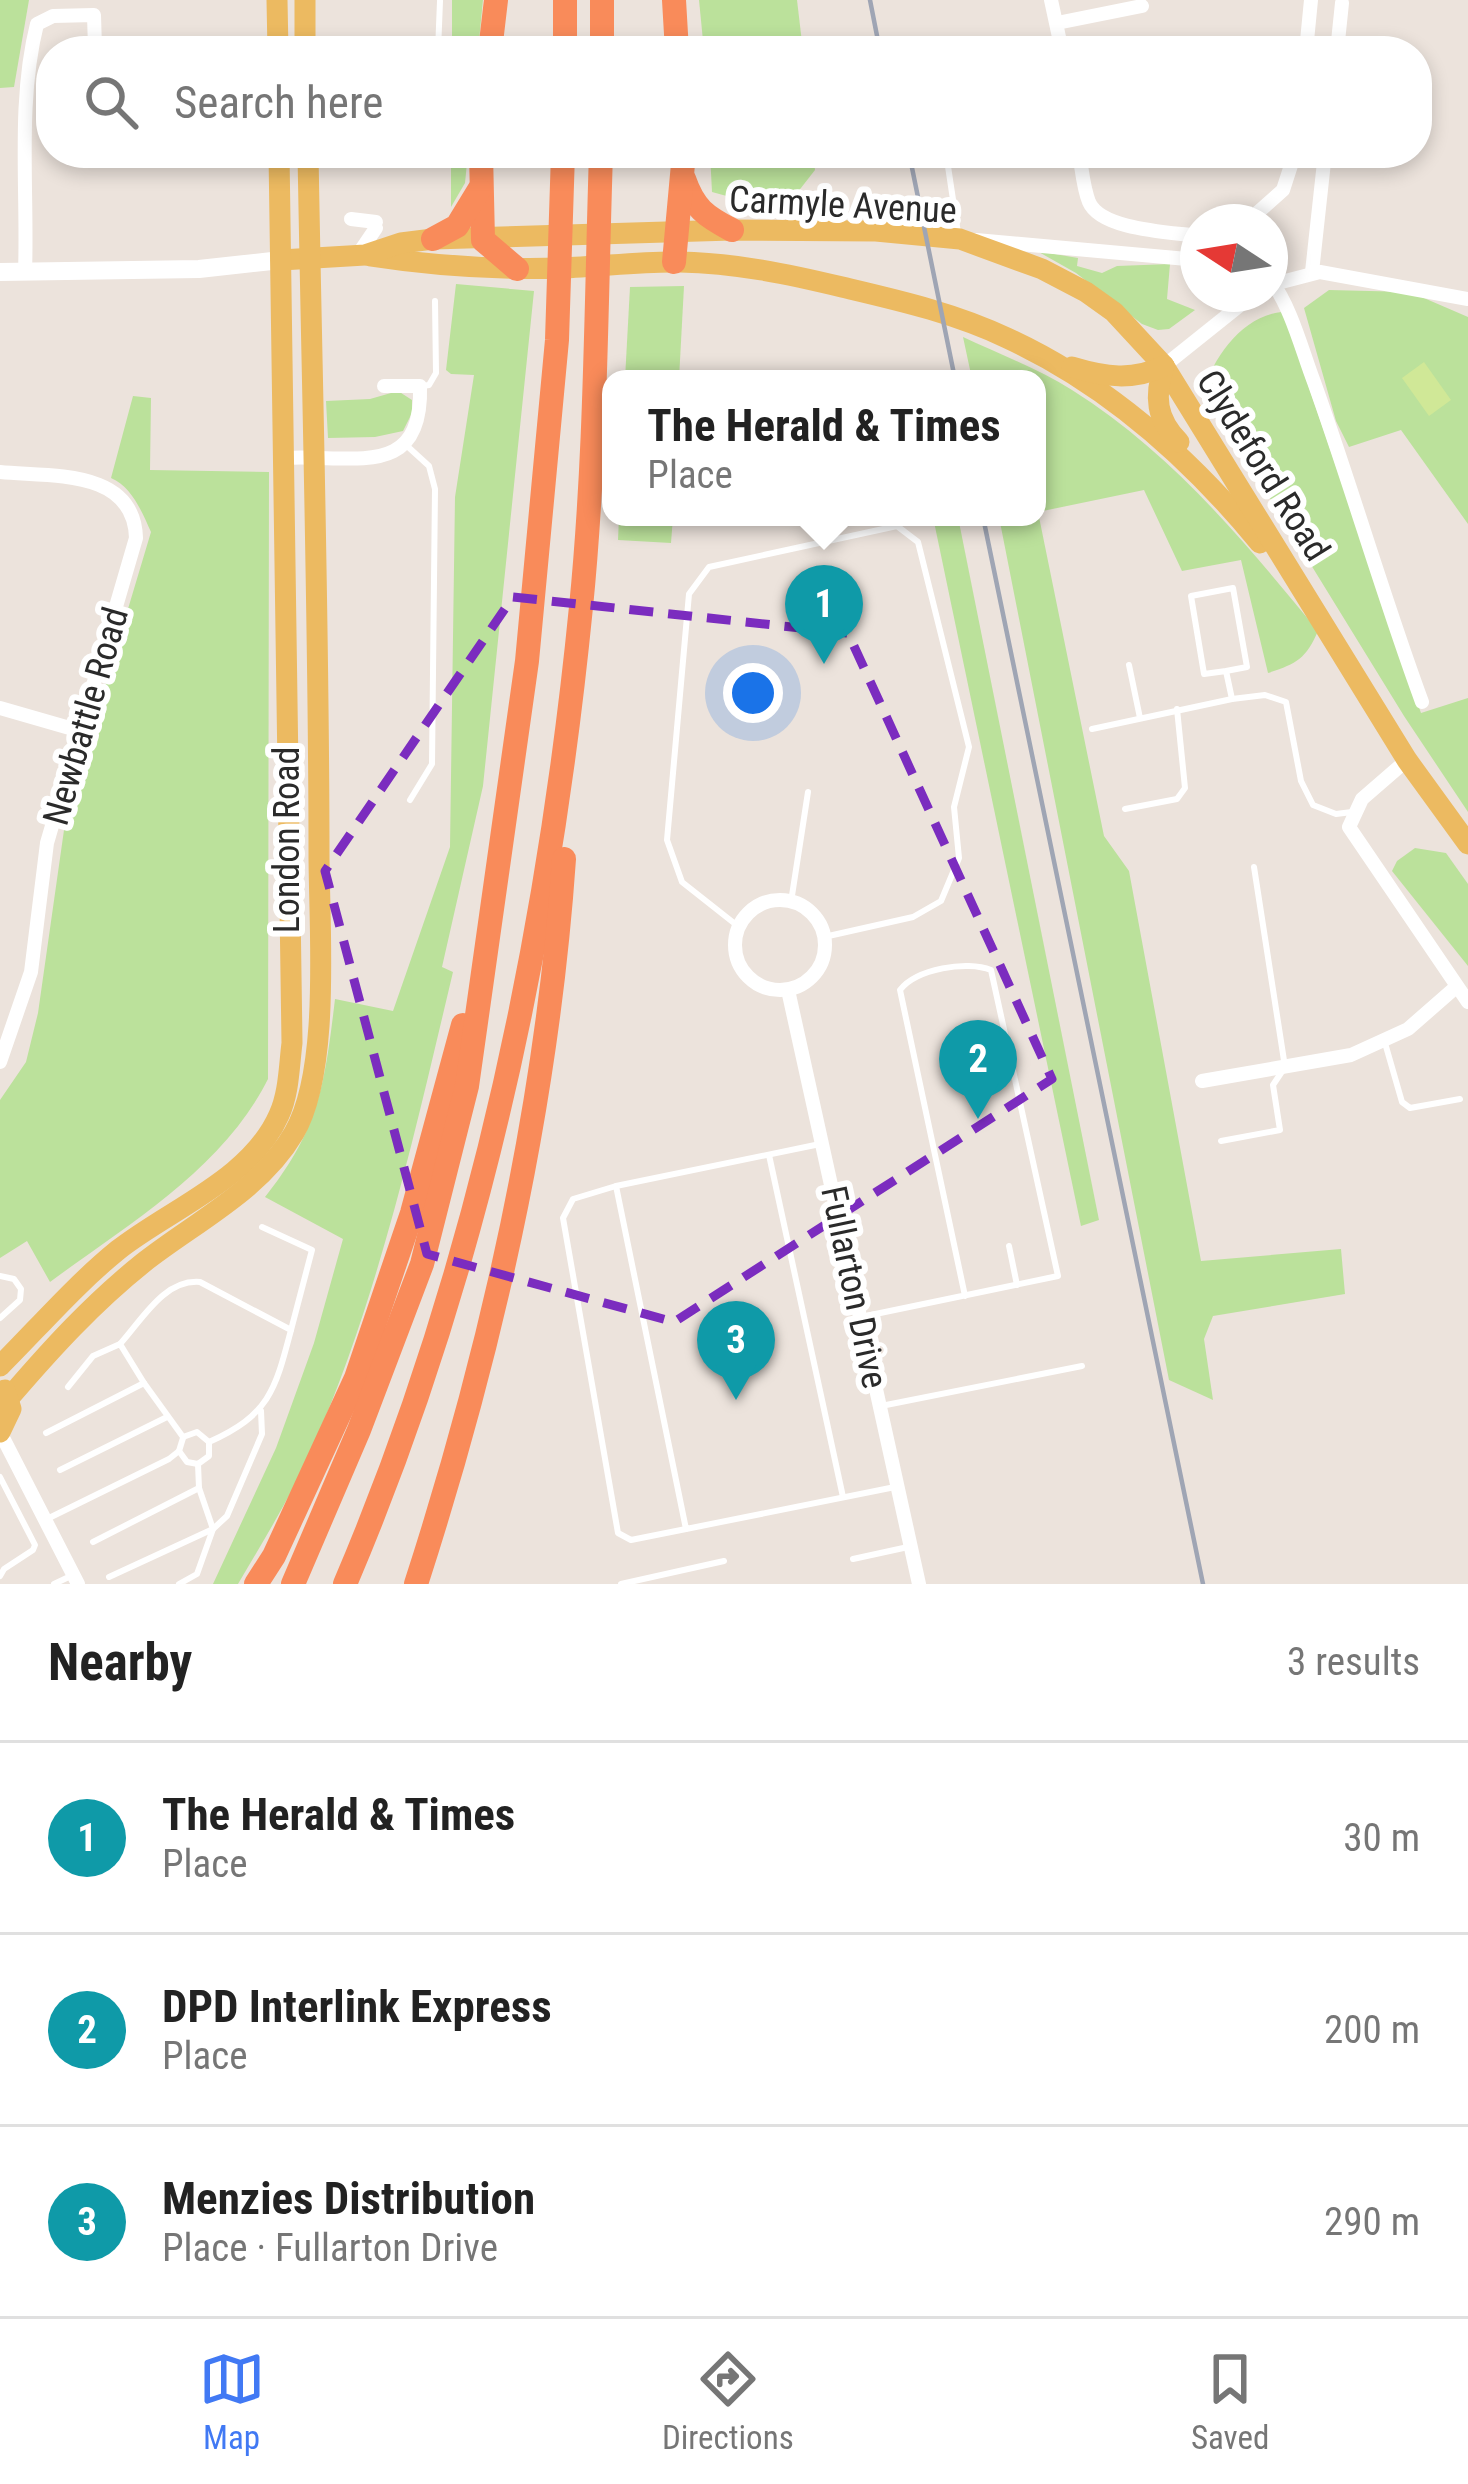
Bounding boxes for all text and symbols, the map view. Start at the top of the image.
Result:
search box [36,36,1432,168]
icon: search [78,69,144,135]
text: Search here [174,76,383,129]
street label: Carmyle Avenue [728,178,958,232]
north arrow [1180,204,1288,312]
street label: Clydeford Road [1188,363,1338,569]
popup [602,370,1046,526]
text: The Herald & Times [647,399,1001,452]
text: Place [647,452,733,498]
pin: 1 [785,565,863,664]
street label: Newbattle Road [35,603,137,830]
your location [723,663,783,723]
street label: London Road [266,747,308,933]
pin: 2 [939,1020,1017,1119]
street label: Fullarton Drive [812,1182,896,1392]
pin: 3 [697,1301,775,1400]
text: Nearby [48,1633,192,1692]
text: 3 results [1287,1639,1420,1685]
text: The Herald & Times [162,1788,515,1841]
text: 1 [77,1815,97,1861]
text: 30 m [1343,1815,1420,1861]
text: Place [162,1841,248,1887]
text: DPD Interlink Express [162,1980,552,2033]
text: 2 [77,2007,97,2053]
text: 200 m [1324,2007,1420,2053]
text: Place [162,2033,248,2079]
text: Menzies Distribution [162,2172,535,2225]
text: 3 [77,2199,97,2245]
text: 290 m [1324,2199,1420,2245]
text: Place · Fullarton Drive [162,2225,498,2271]
tab: Map [199,2346,265,2457]
tab: Directions [662,2346,794,2457]
tab: Saved [1191,2346,1269,2457]

